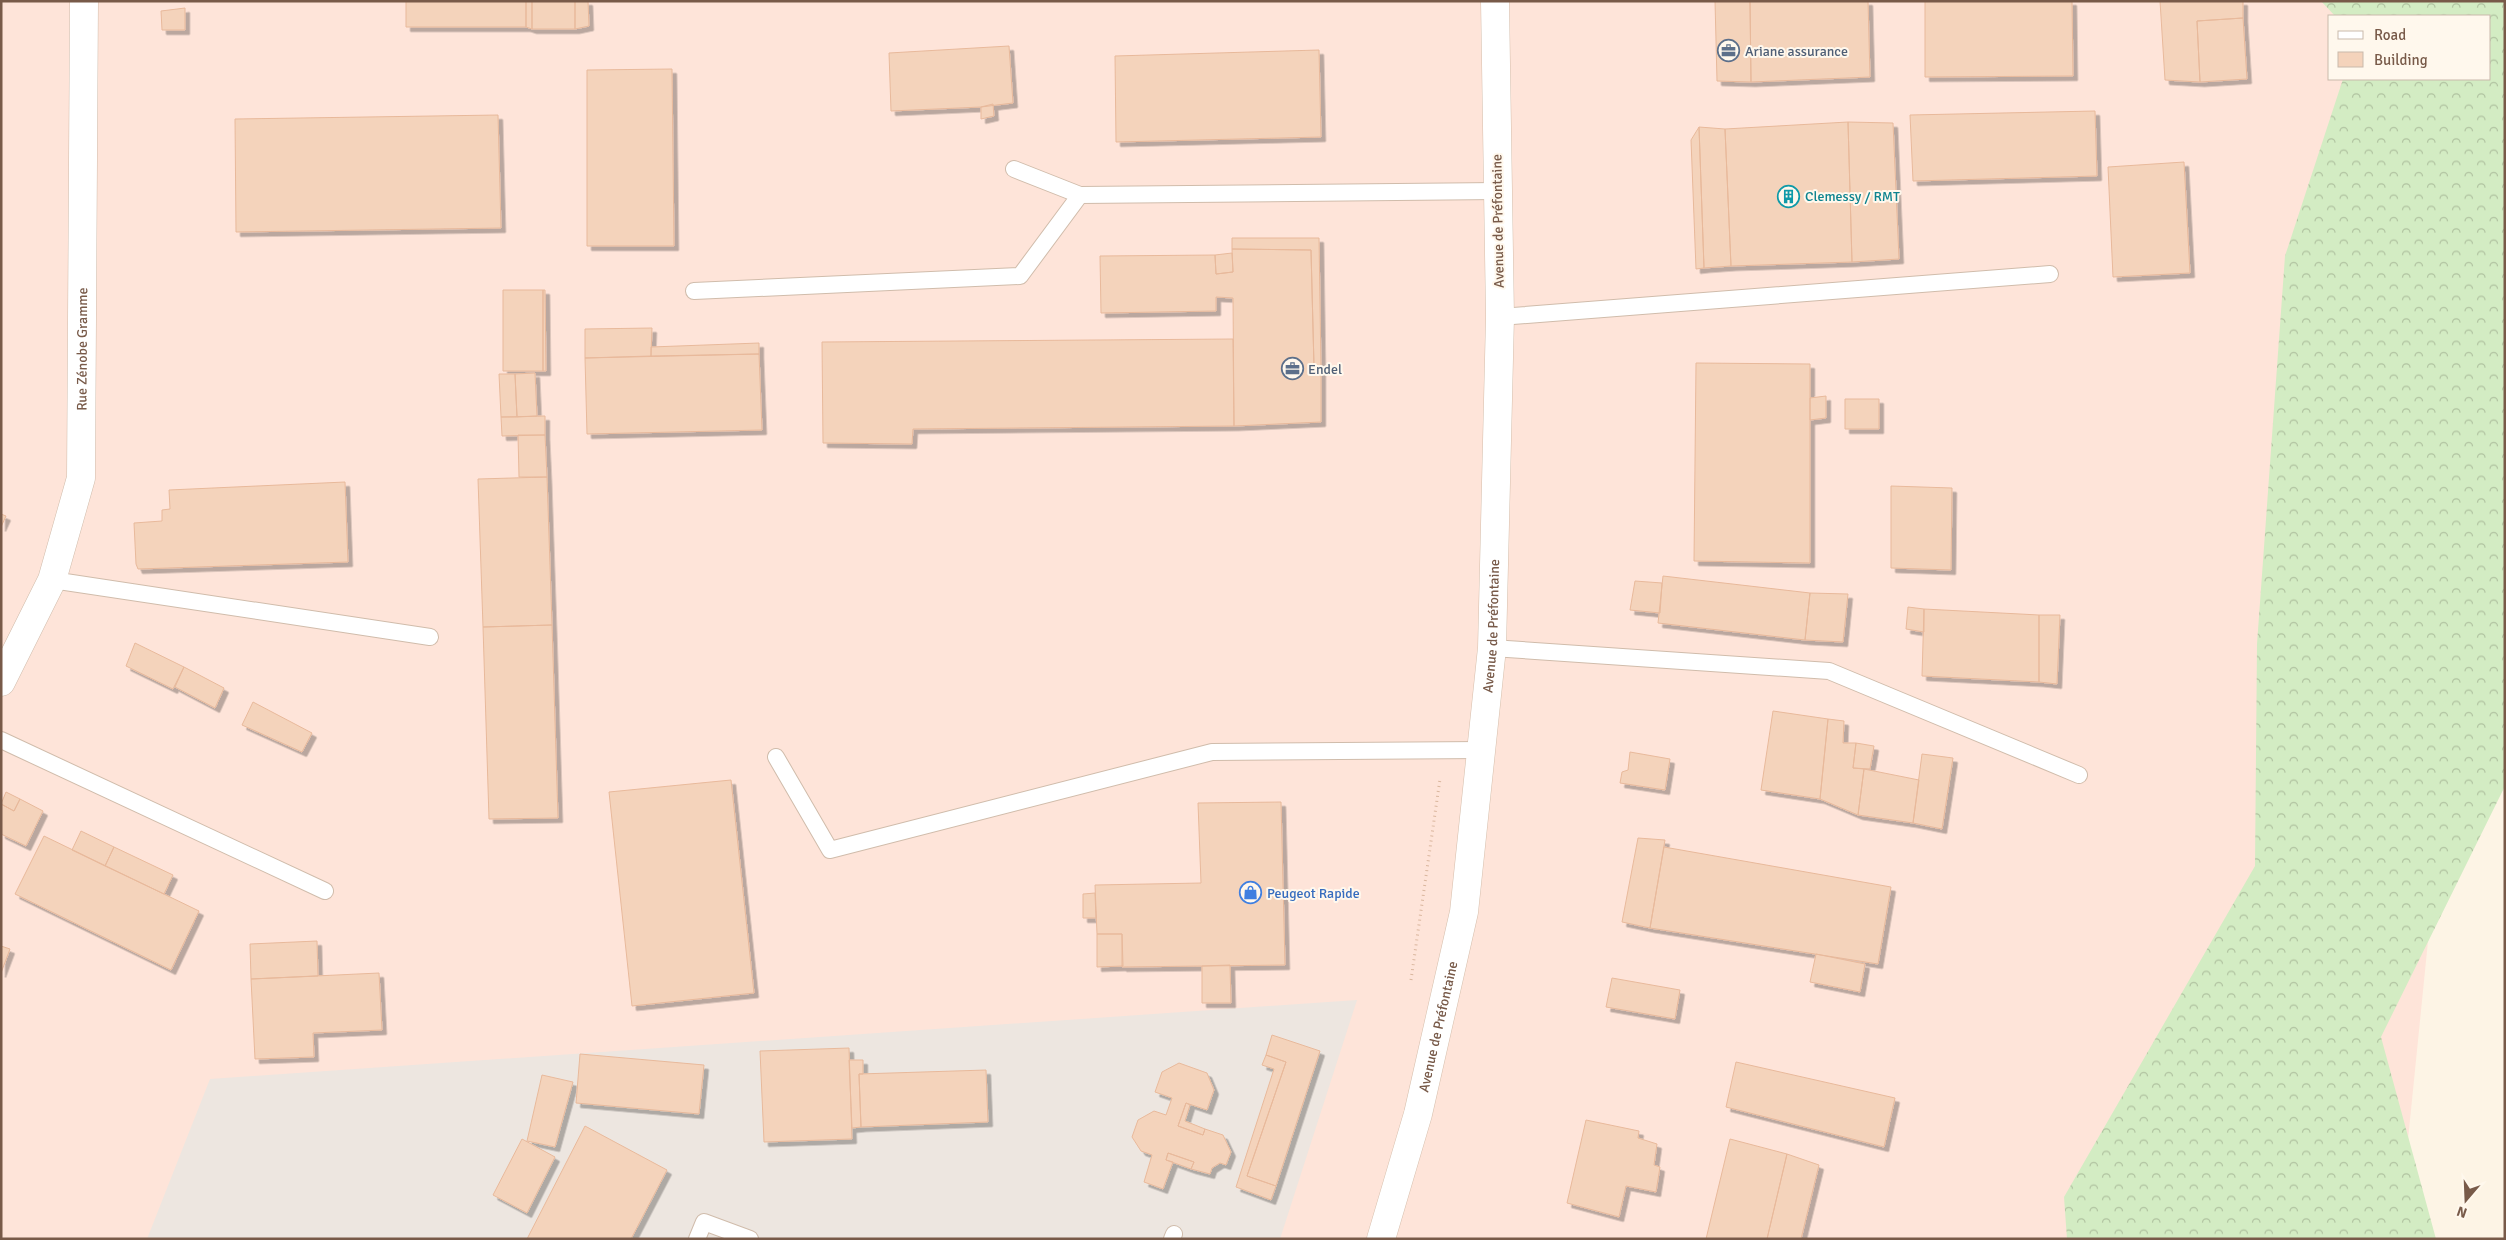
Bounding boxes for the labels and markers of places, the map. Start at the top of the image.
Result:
office icon: Ariane assurance [1717,39,1741,63]
place label: Ariane assurance [1745,43,1848,60]
building icon: Clemessy / RMT [1777,184,1801,208]
place label: Clemessy / RMT [1805,188,1900,205]
office icon: Endel [1280,357,1304,381]
place label: Endel [1308,361,1342,378]
shop icon: Peugeot Rapide [1239,881,1263,905]
place label: Peugeot Rapide [1267,885,1360,902]

